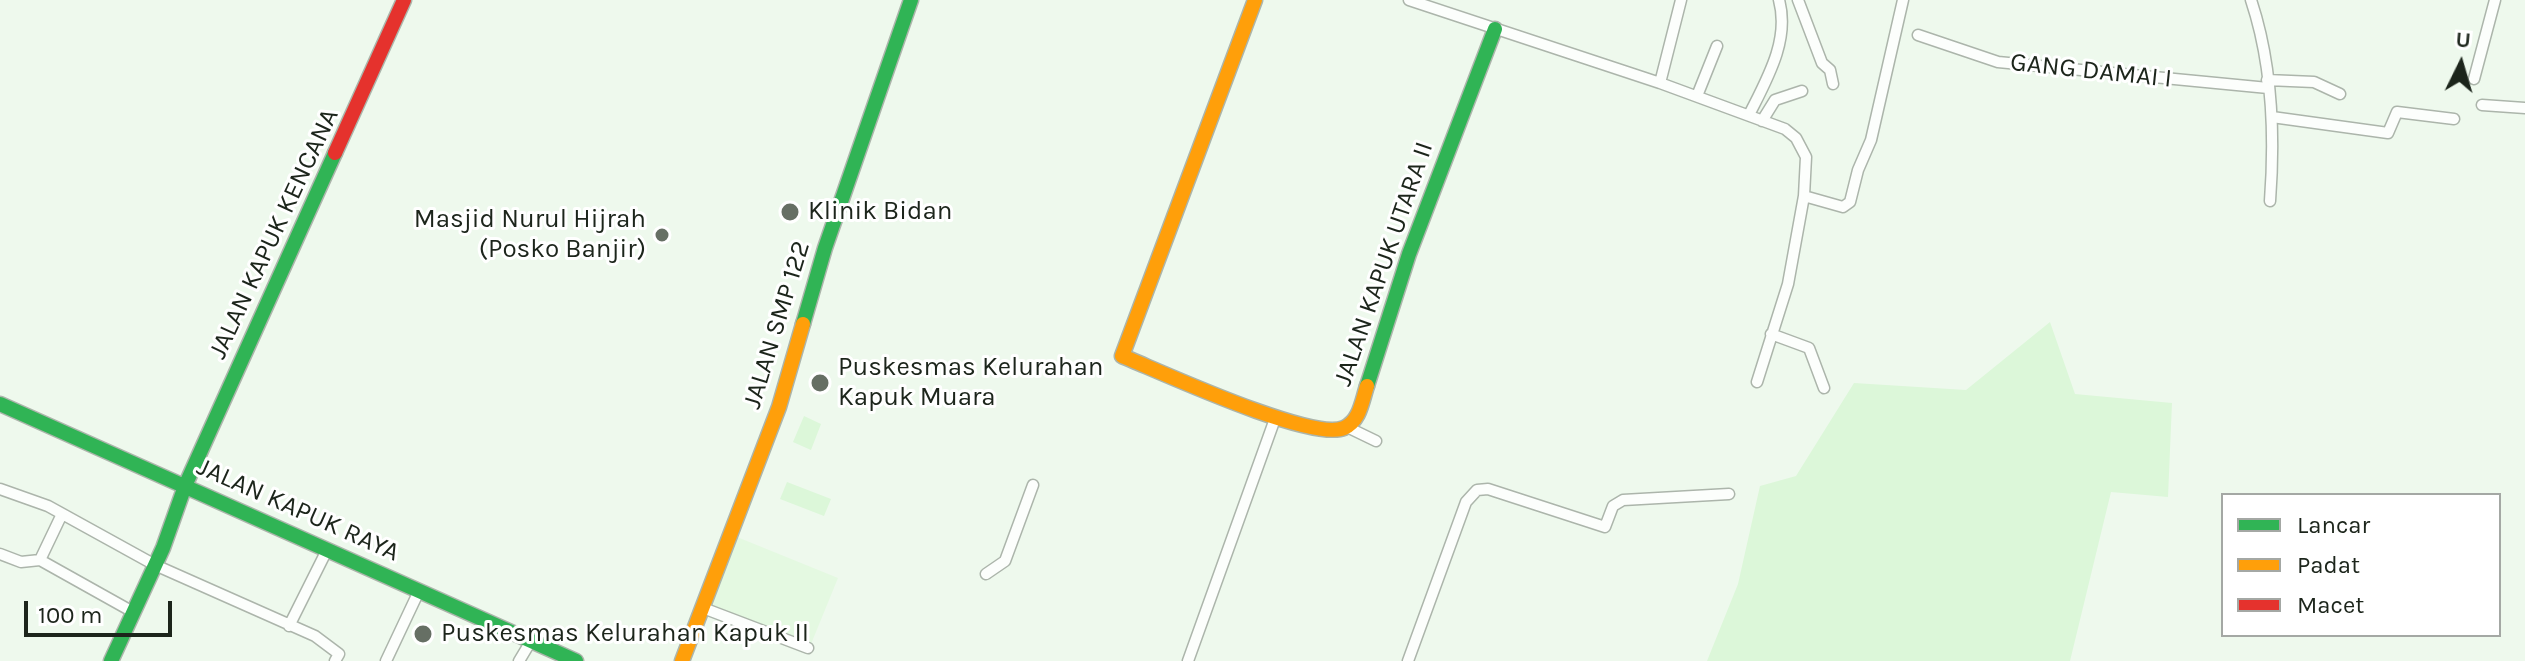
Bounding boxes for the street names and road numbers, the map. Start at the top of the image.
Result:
street label: GANG DAMAI I [2009,47,2173,95]
street label: JALAN KAPUK KENCANA [202,104,346,364]
street label: JALAN KAPUK UTARA II [1328,138,1440,390]
street label: JALAN SMP 122 [737,237,817,413]
street label: JALAN KAPUK RAYA [192,451,404,569]

